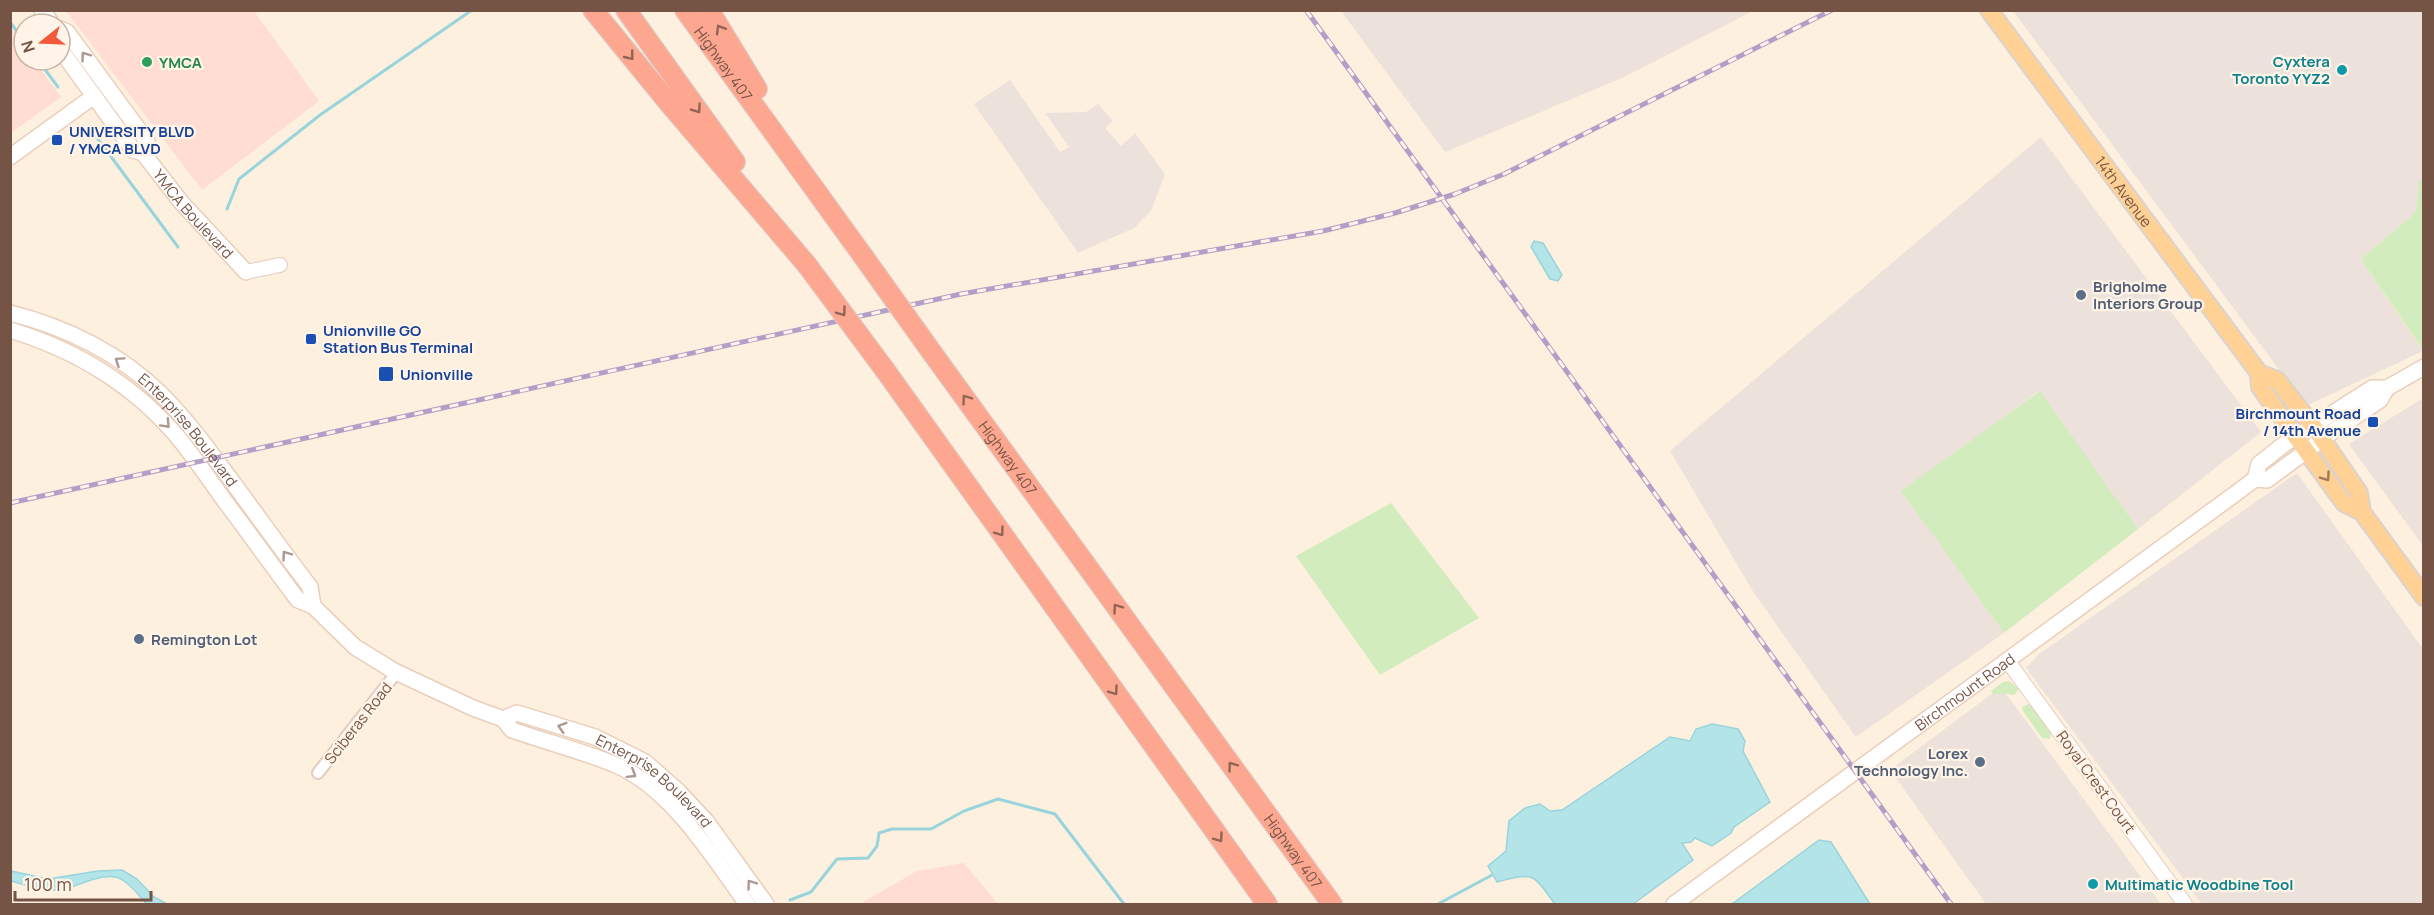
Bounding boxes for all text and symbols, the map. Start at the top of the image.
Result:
north arrow [12,12,72,72]
street label: Highway 407 [690,22,758,105]
one-way arrow [715,25,727,35]
text: N [15,38,40,56]
one-way arrow [623,49,634,60]
place label: Cyxtera Toronto YYZ2 [2232,51,2330,89]
one-way arrow [81,52,92,63]
place label: YMCA [159,52,202,73]
marker: YMCA [140,55,154,69]
marker: Cyxtera Toronto YYZ2 [2335,63,2349,77]
one-way arrow [690,103,701,114]
place label: UNIVERSITY BLVD / YMCA BLVD [69,121,195,159]
marker: UNIVERSITY BLVD / YMCA BLVD [50,133,64,147]
street label: 14th Avenue [2090,151,2158,231]
street label: YMCA Boulevard [149,164,239,263]
place label: Brigholme Interiors Group [2093,276,2203,314]
marker: Brigholme Interiors Group [2074,288,2088,302]
one-way arrow [835,305,846,316]
place label: Unionville GO Station Bus Terminal [323,320,473,358]
marker: Unionville GO Station Bus Terminal [304,332,318,346]
one-way arrow [114,357,125,368]
place label: Unionville [400,364,473,385]
marker: Unionville [377,365,395,383]
street label: Enterprise Boulevard [134,368,243,491]
one-way arrow [962,395,973,406]
place label: Birchmount Road / 14th Avenue [2236,403,2361,441]
marker: Birchmount Road / 14th Avenue [2366,415,2380,429]
street label: Highway 407 [974,416,1042,499]
one-way arrow [159,418,170,428]
one-way arrow [2319,471,2330,482]
one-way arrow [993,526,1004,537]
one-way arrow [282,551,293,562]
one-way arrow [1113,603,1124,614]
place label: Remington Lot [151,629,258,650]
marker: Remington Lot [132,632,146,646]
street label: Birchmount Road [1910,648,2019,735]
street label: Sciberas Road [319,678,397,768]
one-way arrow [1107,684,1118,695]
one-way arrow [557,722,568,734]
street label: Royal Crest Court [2052,726,2140,838]
street label: Enterprise Boulevard [592,729,717,831]
place label: Lorex Technology Inc. [1854,743,1969,781]
marker: Lorex Technology Inc. [1973,755,1987,769]
one-way arrow [1228,761,1239,772]
one-way arrow [626,767,636,779]
street label: Highway 407 [1259,810,1328,892]
one-way arrow [1212,832,1223,843]
scale bar [15,864,152,902]
text: 100 m [24,872,72,896]
place label: Multimatic Woodbine Tool [2105,874,2293,895]
marker: Multimatic Woodbine Tool [2086,877,2100,891]
one-way arrow [747,879,758,890]

